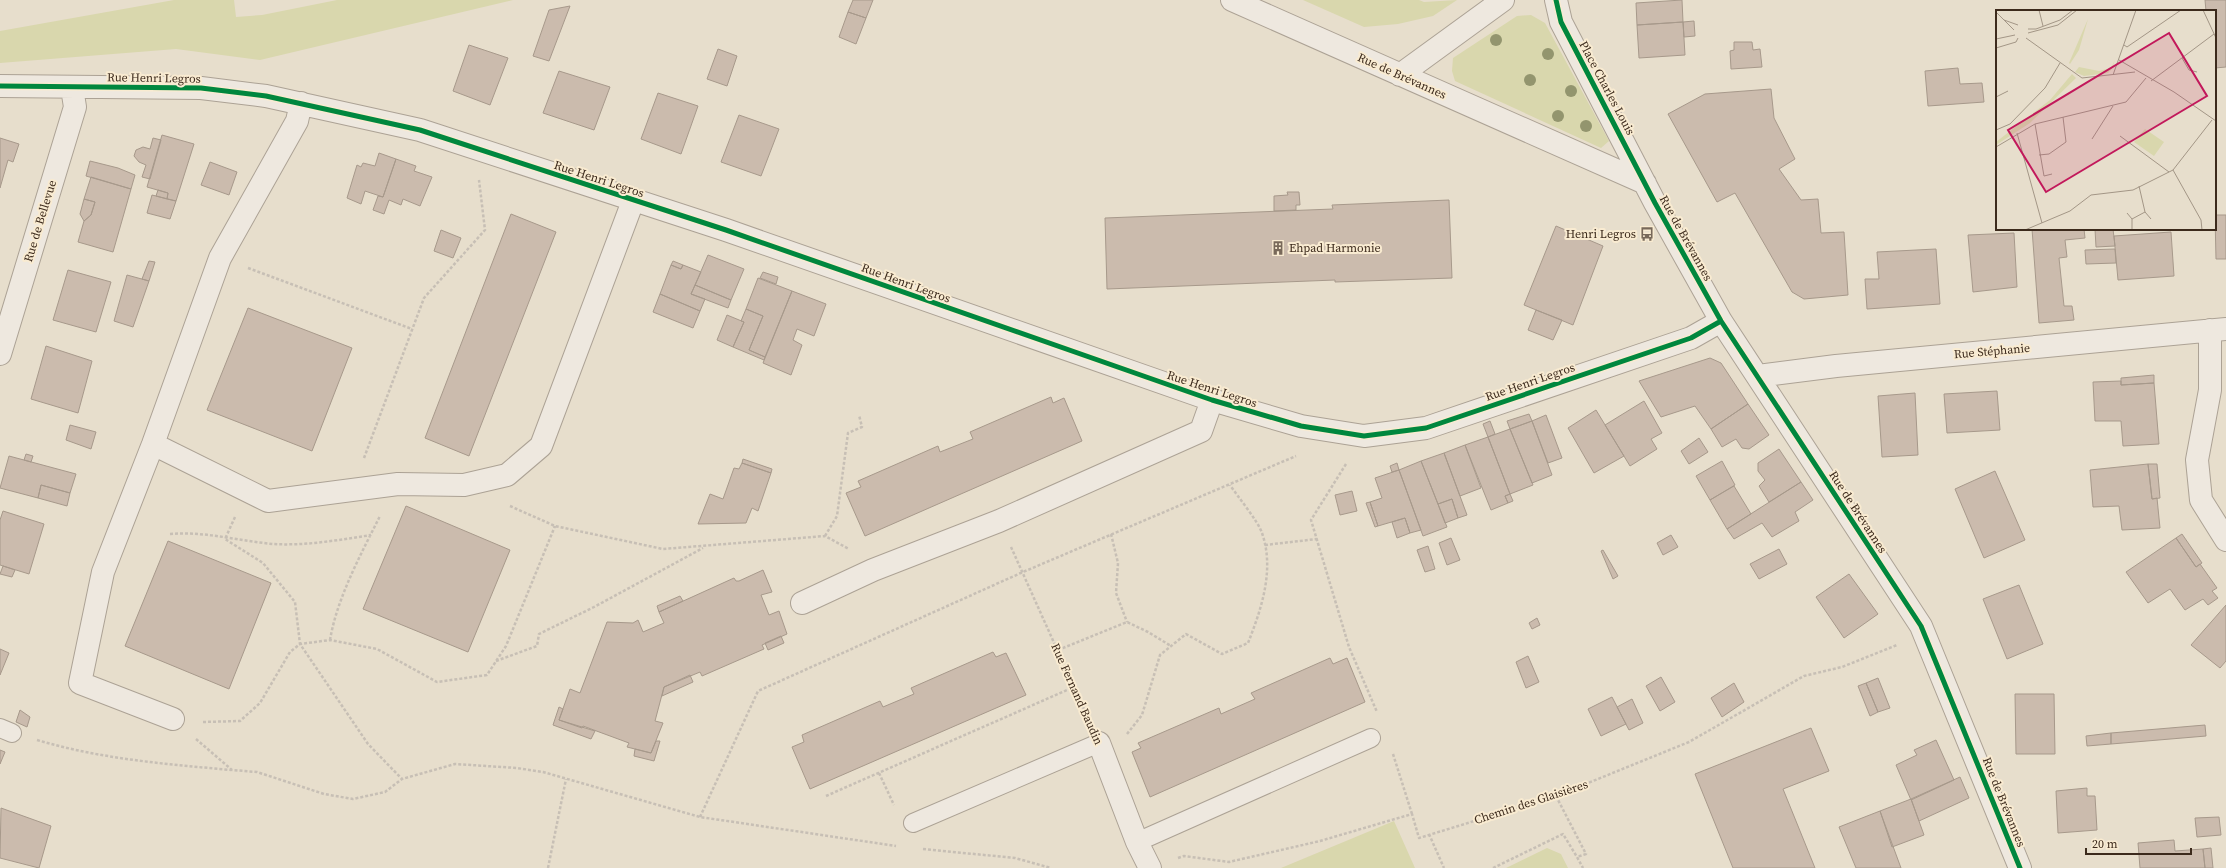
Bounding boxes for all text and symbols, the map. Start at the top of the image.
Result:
inset map [1996,10,2216,230]
street label: Place Charles Louis [1575,38,1639,138]
street label: Rue de Brévannes [1355,49,1449,103]
street label: Rue Henri Legros [107,69,201,87]
street label: Rue Henri Legros [552,157,646,201]
street label: Rue de Bellevue [20,178,60,264]
street label: Rue de Brévannes [1656,192,1716,284]
place label: Henri Legros [1566,226,1636,242]
bus stop icon: Henri Legros [1639,226,1655,242]
building icon: Ehpad Harmonie [1270,240,1286,256]
place label: Ehpad Harmonie [1289,240,1381,256]
street label: Rue Henri Legros [859,259,953,307]
street label: Rue Stéphanie [1953,340,2031,362]
street label: Rue Henri Legros [1483,359,1577,405]
street label: Rue Henri Legros [1165,367,1259,411]
street label: Rue de Brévannes [1825,468,1891,556]
street label: Rue Fernand Baudin [1047,641,1107,747]
street label: Rue de Brévannes [1979,755,2029,849]
street label: Chemin des Glaisières [1472,776,1590,828]
scale bar [2086,830,2191,856]
text: 20 m [2092,836,2118,852]

